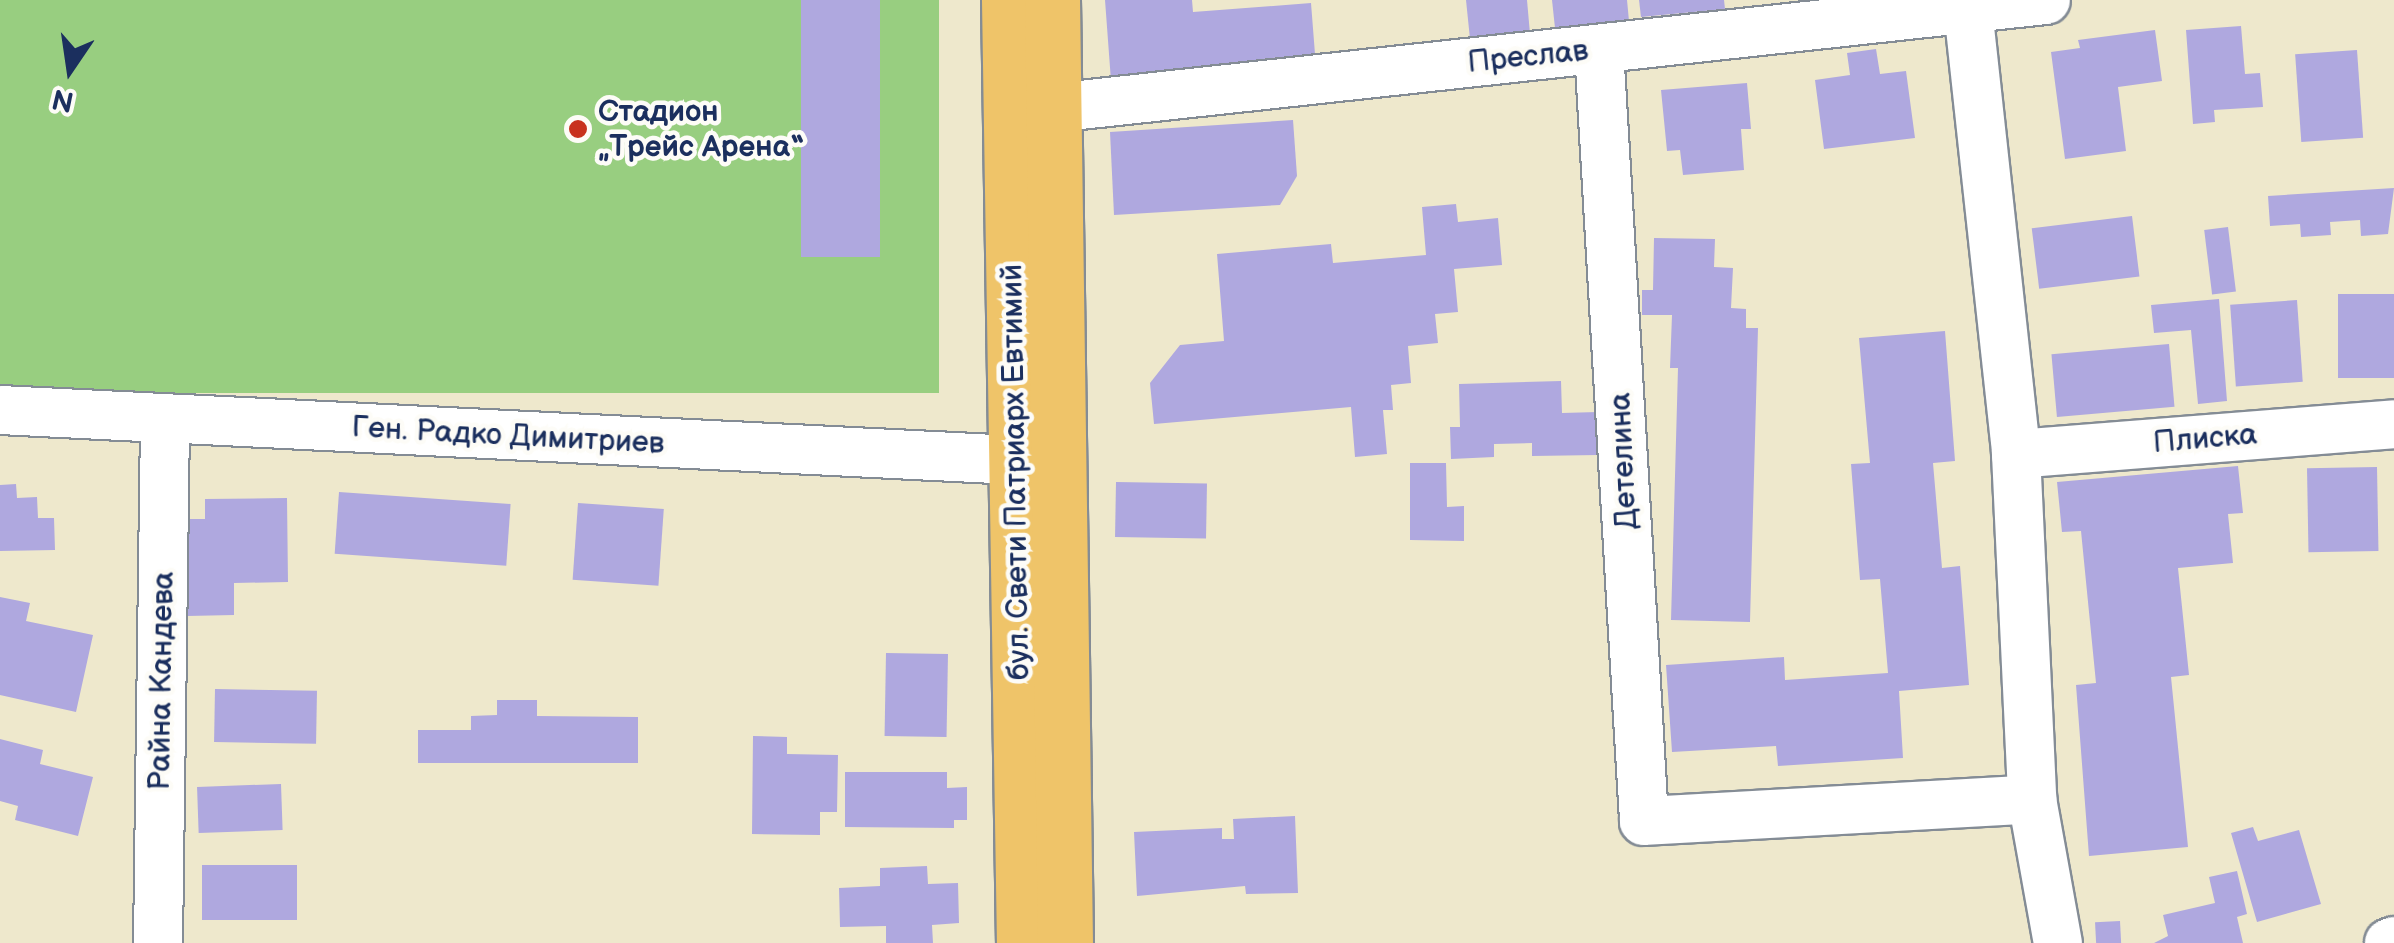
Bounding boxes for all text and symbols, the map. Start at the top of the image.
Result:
north arrow [20,20,120,120]
street label: Преслав [1466,33,1590,81]
text: N [49,81,77,118]
place label: Стадион „Трейс Арена“ [598,94,805,164]
marker: Стадион „Трейс Арена“ [567,118,589,140]
street label: бул. Свети Патриарх Евтимий [994,264,1038,680]
street label: Детелина [1602,392,1646,530]
street label: Ген. Радко Димитриев [351,410,665,462]
street label: Плиска [2152,417,2258,461]
street label: Райна Кандева [142,571,182,791]

